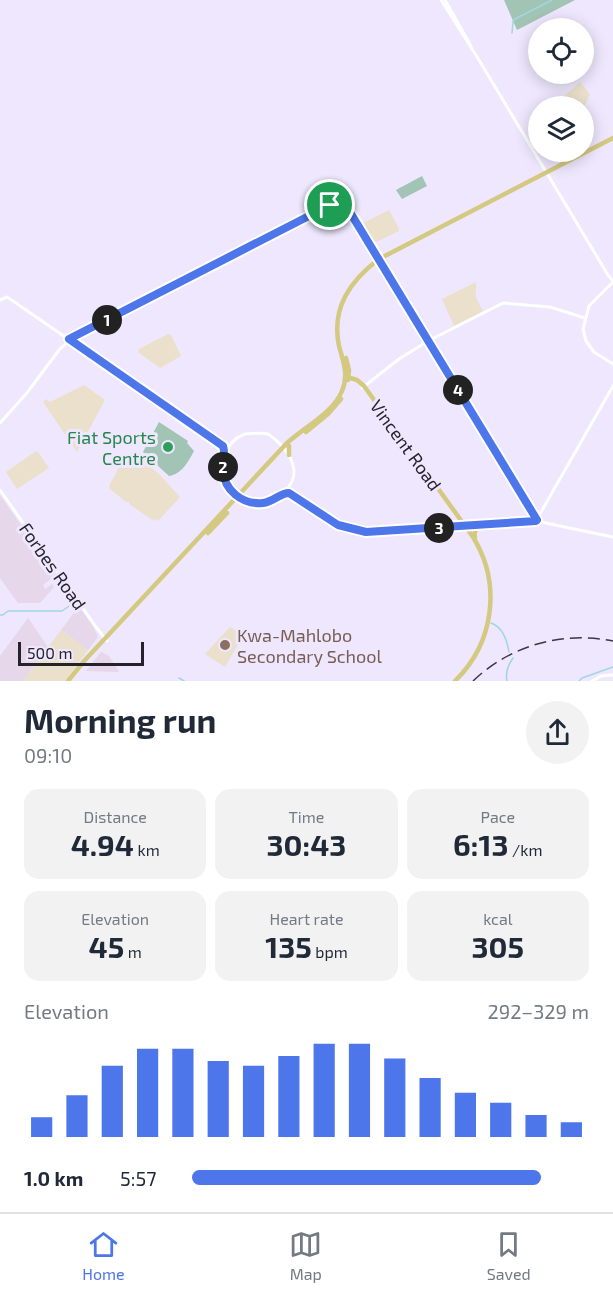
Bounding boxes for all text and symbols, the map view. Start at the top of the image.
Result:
map controls [528,18,594,162]
button: locate [528,18,594,84]
button: layers [528,96,594,162]
pin [304,179,355,230]
icon: arrive [313,188,346,221]
pin: 1 [92,305,122,335]
text: 1 [104,310,110,329]
pin: 4 [443,375,473,405]
text: 4 [453,380,463,399]
street label: Vincent Road [366,395,446,495]
place label: Fiat Sports Centre [67,426,156,469]
marker: Fiat Sports Centre [161,440,175,454]
pin: 2 [208,452,238,482]
text: 2 [218,457,228,476]
pin: 3 [424,513,454,543]
street label: Forbes Road [15,518,91,614]
text: 3 [434,518,444,537]
place label: Kwa-Mahlobo Secondary School [237,624,382,667]
marker: Kwa-Mahlobo Secondary School [218,638,232,652]
scale bar [18,639,144,666]
text: 500 m [27,643,72,662]
text: Morning run [24,700,216,740]
button: share [526,701,589,764]
text: 09:10 [24,743,72,767]
text: Distance [84,807,147,826]
text: Time [289,807,324,826]
text: Pace [481,807,515,826]
text: 4.94 [71,826,134,862]
text: 30:43 [267,826,346,862]
text: 6:13 [453,826,509,862]
text: km [134,840,160,859]
text: /km [509,840,543,859]
text: Elevation [81,909,149,928]
text: Heart rate [269,909,344,928]
text: kcal [483,909,512,928]
text: 45 [89,928,124,964]
text: 135 [265,928,312,964]
text: 305 [472,928,524,964]
text: m [124,942,142,961]
text: bpm [312,942,348,961]
text: Elevation [24,999,109,1023]
text: 292–329 m [487,999,589,1023]
text: 1.0 km [24,1166,83,1190]
text: 5:57 [120,1166,156,1190]
tab: Home [82,1228,125,1283]
tab: Map [289,1228,322,1283]
tab: Saved [487,1228,531,1283]

